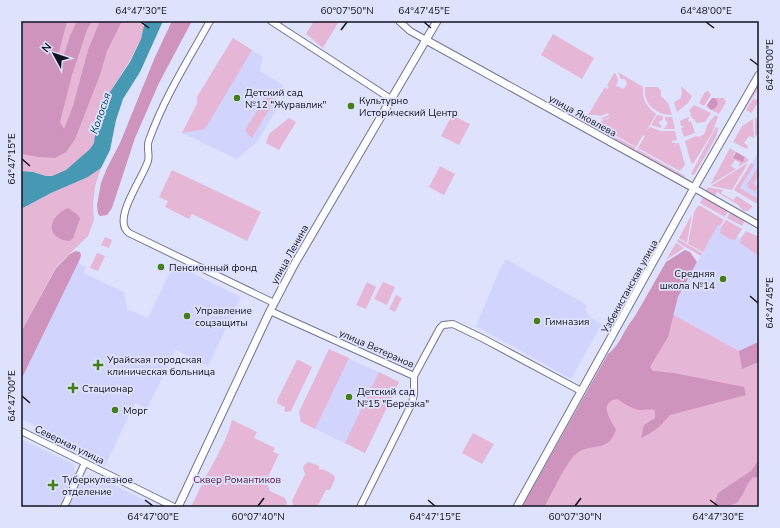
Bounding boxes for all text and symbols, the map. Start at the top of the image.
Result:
text: 64°47'30"E [115,4,167,18]
text: 60°07'50"N [320,4,374,18]
text: 64°47'45"E [398,4,450,18]
text: 64°48'00"E [680,4,732,18]
north arrow [34,34,74,74]
text: 64°48'00"E [763,39,777,91]
text: N [38,40,55,56]
place label: Детский сад №12 "Журавлик" [245,86,327,112]
water label: Колосья [86,90,115,136]
street label: улица Яковлева [546,91,619,140]
marker: Детский сад №12 "Журавлик" [232,93,242,103]
place label: Культурно Исторический Центр [359,94,458,120]
marker: Культурно Исторический Центр [346,101,356,111]
text: 64°47'15"E [5,133,19,185]
street label: улица Ленина [268,222,312,287]
street label: Узбекистанская улица [598,237,661,337]
place label: Пенсионный фонд [169,261,257,275]
marker: Пенсионный фонд [156,262,166,272]
place label: Средняя школа №14 [660,267,715,293]
marker: Средняя школа №14 [718,274,728,284]
text: 64°47'45"E [763,277,777,329]
place label: Управление соцзащиты [194,304,252,330]
marker: Управление соцзащиты [182,311,192,321]
place label: Гимназия [545,315,590,329]
marker: Гимназия [532,316,542,326]
street label: улица Ветеранов [337,326,417,372]
place label: Урайская городская клиническая больница [106,353,215,379]
marker: Урайская городская клиническая больница [92,359,104,371]
text: 64°47'00"E [5,370,19,422]
marker: Стационар [67,382,79,394]
place label: Стационар [82,382,133,396]
place label: Детский сад №15 "Березка" [357,385,429,411]
marker: Детский сад №15 "Березка" [344,392,354,402]
place label: Морг [123,404,148,418]
marker: Морг [110,405,120,415]
street label: Северная улица [32,422,107,468]
place label: Туберкулезное отделение [62,473,133,499]
park label: Сквер Романтиков [193,473,281,487]
marker: Туберкулезное отделение [47,479,59,491]
text: 64°47'00"E [127,510,179,524]
text: 60°07'40"N [231,510,285,524]
text: 64°47'15"E [409,510,461,524]
text: 60°07'30"N [548,510,602,524]
text: 64°47'30"E [692,510,744,524]

